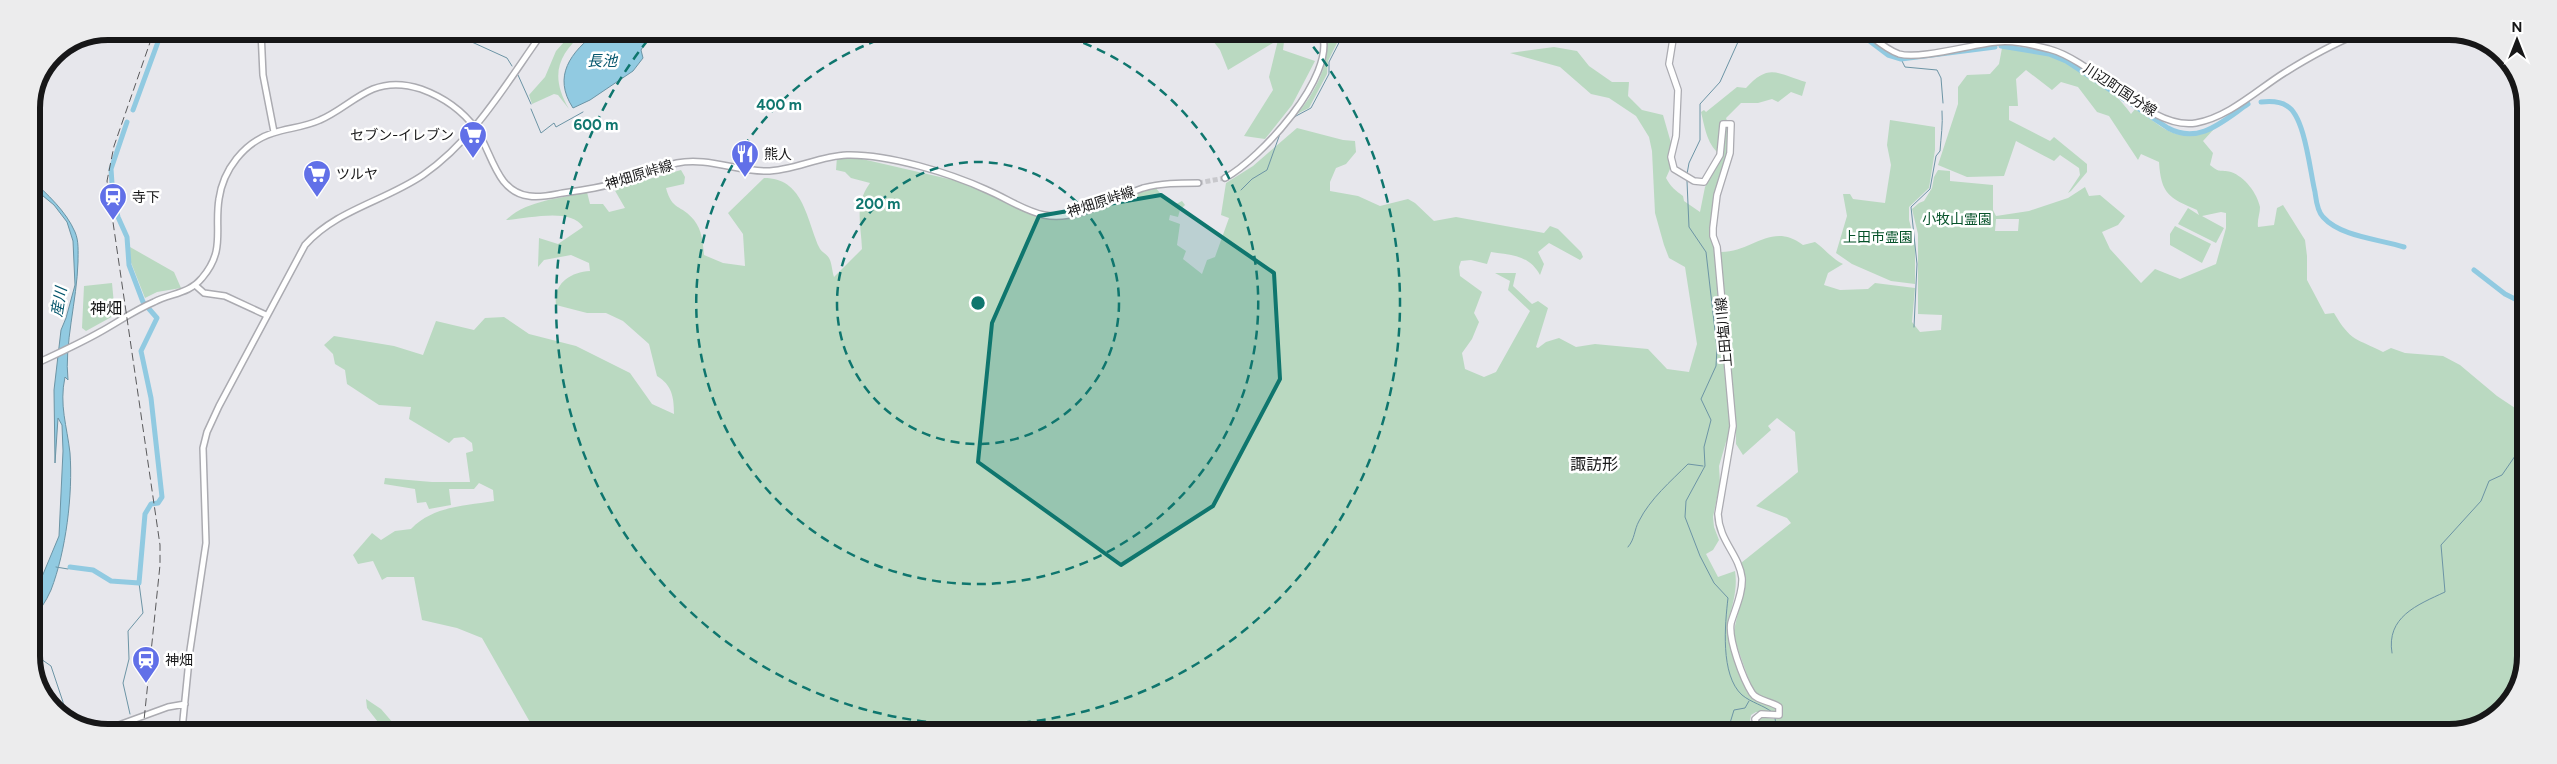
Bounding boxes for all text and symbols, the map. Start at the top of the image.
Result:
north arrow [2492,15,2542,65]
text: N [2512,19,2522,36]
water label: 長池 [587,52,619,70]
street label: 川辺町国分線 [2080,60,2160,120]
text: 400 m [756,96,802,114]
text: 600 m [574,116,618,134]
supermarket icon: セブン-イレブン [458,120,488,159]
place label: セブン-イレブン [350,127,454,144]
restaurant icon: 熊人 [730,139,760,178]
place label: 熊人 [764,146,792,163]
street label: 神畑原峠線 [603,157,675,193]
supermarket icon: ツルヤ [302,159,332,198]
place label: ツルヤ [336,166,378,183]
station icon: 寺下 [98,182,128,221]
street label: 神畑原峠線 [1065,183,1137,221]
place label: 寺下 [132,189,160,206]
text: 200 m [856,195,900,213]
park label: 小牧山霊園 [1922,211,1992,228]
park label: 上田市霊園 [1843,229,1913,246]
water label: 産川 [48,284,71,318]
centre of rings [969,294,987,312]
street label: 上田塩川線 [1712,296,1736,368]
district label: 神畑 [90,299,122,318]
district label: 諏訪形 [1570,455,1618,474]
station icon: 神畑 [131,645,161,684]
place label: 神畑 [165,652,193,669]

